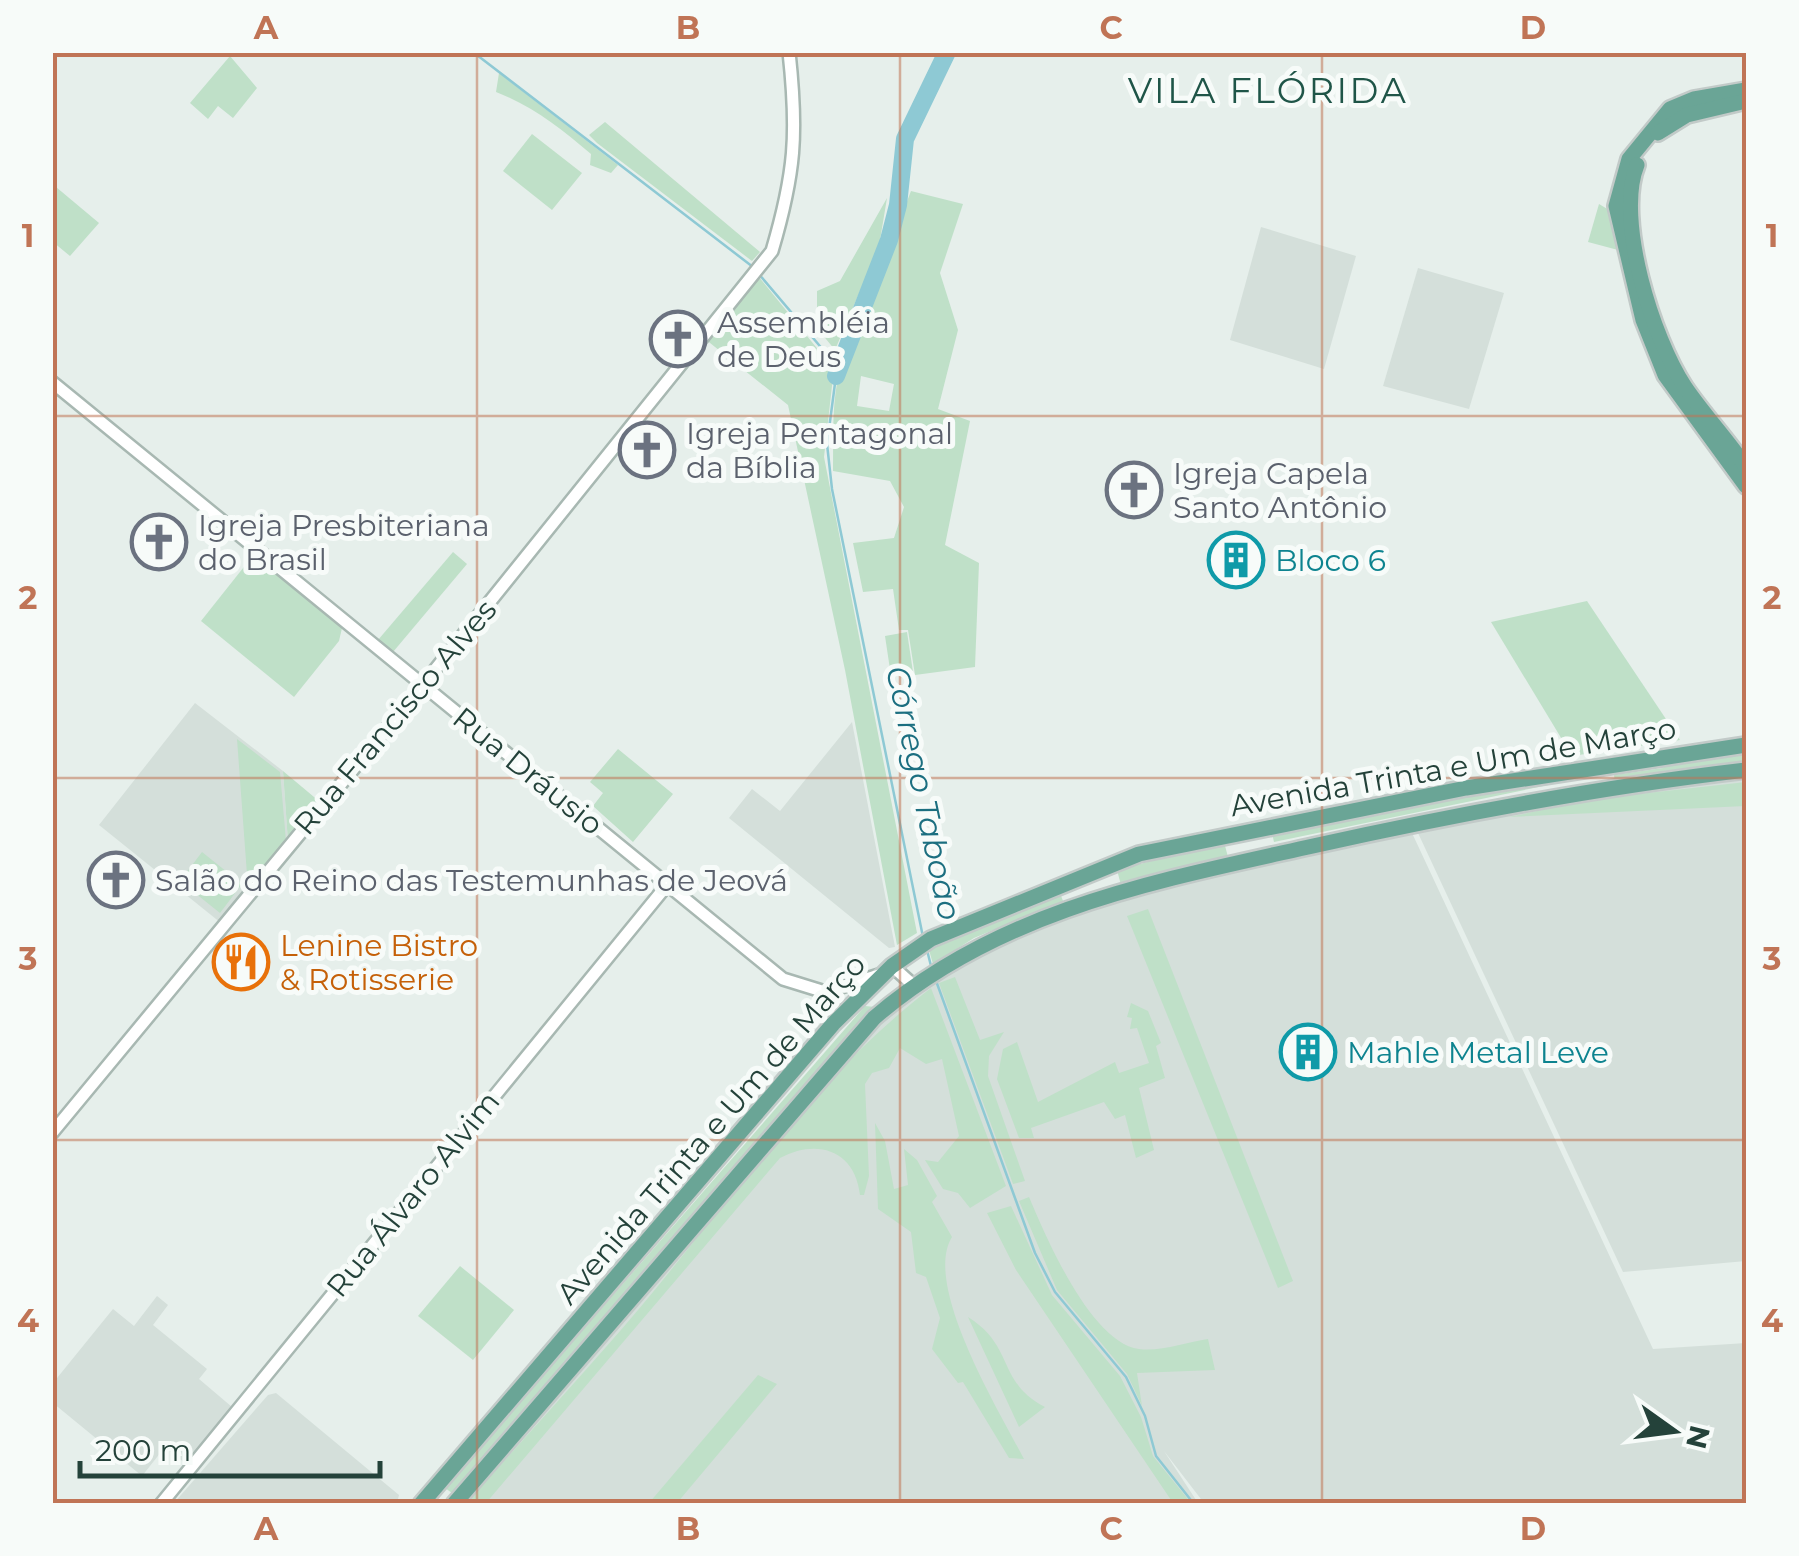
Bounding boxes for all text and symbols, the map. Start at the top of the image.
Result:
text: A [253,8,279,47]
text: B [676,8,700,47]
text: C [1099,8,1123,47]
text: D [1520,8,1546,47]
district label: VILA FLÓRIDA [1128,69,1408,112]
text: 1 [22,216,34,255]
text: 1 [1766,216,1778,255]
place label: Assembléia de Deus [717,304,890,375]
church icon: Assembléia de Deus [648,309,708,369]
place label: Igreja Pentagonal da Bíblia [686,415,953,486]
church icon: Igreja Pentagonal da Bíblia [617,420,677,480]
place label: Igreja Capela Santo Antônio [1173,455,1387,526]
church icon: Igreja Capela Santo Antônio [1104,460,1164,520]
place label: Igreja Presbiteriana do Brasil [198,507,490,578]
church icon: Igreja Presbiteriana do Brasil [129,512,189,572]
building icon: Bloco 6 [1206,530,1266,590]
place label: Bloco 6 [1275,542,1386,579]
text: 2 [19,578,37,617]
text: 2 [1763,578,1781,617]
street label: Rua Francisco Alves [286,592,504,842]
water label: Córrego Taboão [878,662,970,924]
street label: Rua Dráusio [445,699,611,843]
street label: Avenida Trinta e Um de Março [1227,710,1679,824]
church icon: Salão do Reino das Testemunhas de Jeová [86,850,146,910]
place label: Salão do Reino das Testemunhas de Jeová [155,862,788,899]
place label: Lenine Bistro & Rotisserie [280,927,478,998]
restaurant icon: Lenine Bistro & Rotisserie [211,932,271,992]
text: 3 [18,939,37,978]
text: 3 [1762,939,1781,978]
street label: Avenida Trinta e Um de Março [549,946,873,1312]
building icon: Mahle Metal Leve [1278,1022,1338,1082]
place label: Mahle Metal Leve [1347,1034,1609,1071]
street label: Rua Álvaro Alvim [319,1083,507,1305]
text: 4 [17,1301,39,1340]
text: 4 [1761,1301,1783,1340]
north arrow [1624,1381,1724,1481]
scale bar [80,1416,380,1478]
text: N [1679,1422,1717,1452]
text: 200 m [95,1432,191,1469]
text: A [253,1509,279,1548]
text: B [676,1509,700,1548]
text: C [1099,1509,1123,1548]
text: D [1520,1509,1546,1548]

